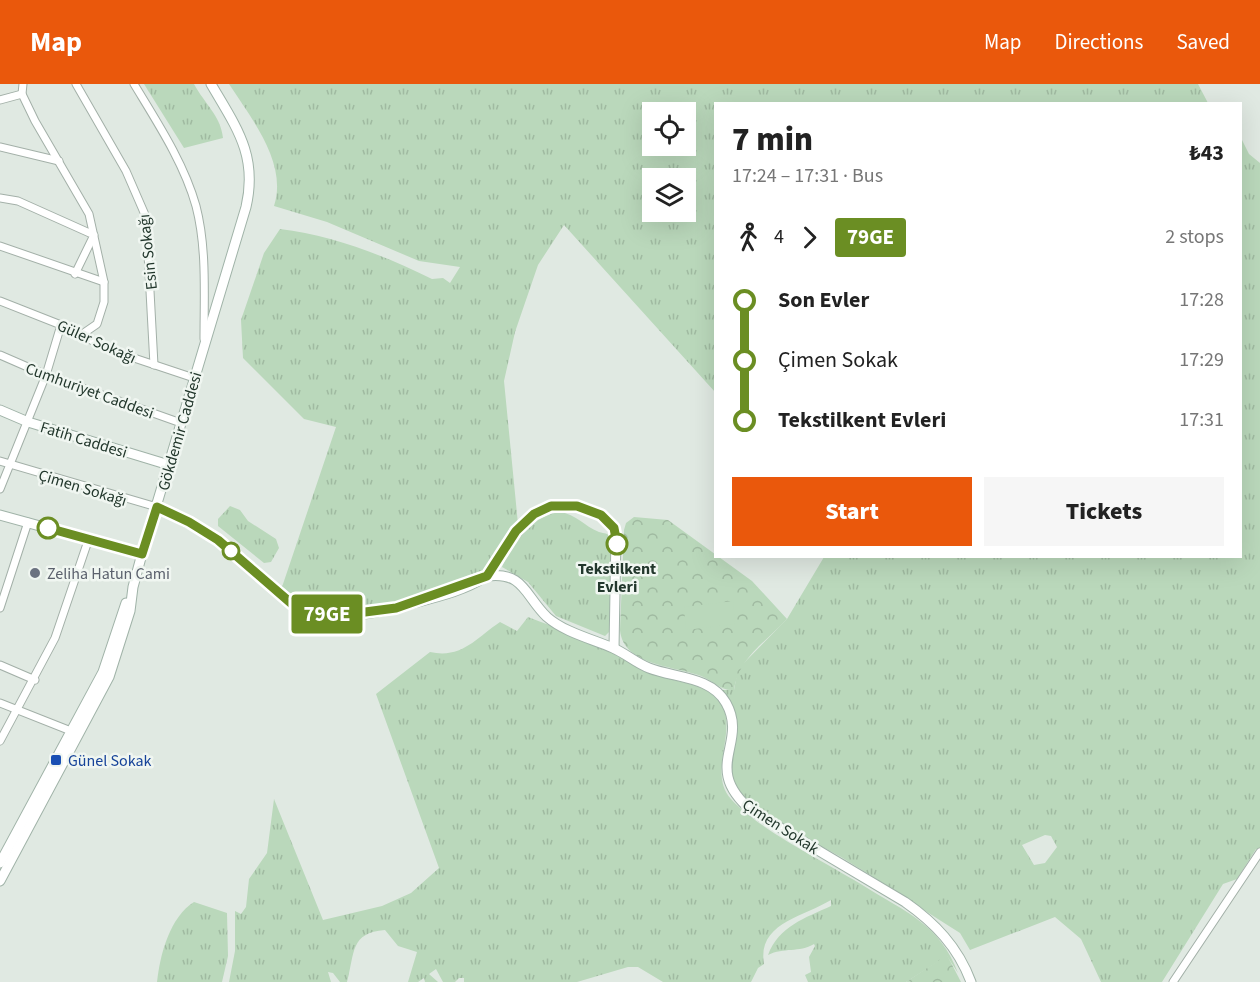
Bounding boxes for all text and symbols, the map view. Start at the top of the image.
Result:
text: Map [30,22,82,62]
text: Map [984,27,1022,57]
text: Directions [1055,27,1143,57]
text: Saved [1176,27,1230,57]
map controls [642,102,696,222]
button: locate [642,102,696,156]
text: 7 min [732,116,813,163]
text: ₺43 [1189,137,1224,169]
text: 17:24 – 17:31 · Bus [732,162,883,190]
button: layers [642,168,696,222]
street label: Esin Sokağı [133,213,163,291]
icon: walk [732,221,765,254]
icon: forward [793,221,826,254]
text: 79GE [847,222,894,252]
text: 4 [774,223,784,251]
text: 2 stops [1165,223,1224,251]
text: Son Evler [778,284,869,316]
text: 17:28 [1179,286,1224,314]
street label: Güler Sokağı [54,315,140,369]
text: Çimen Sokak [778,344,898,376]
text: 17:29 [1179,346,1224,374]
street label: Cumhuriyet Caddesi [22,357,157,424]
street label: Gökdemir Caddesi [153,369,207,493]
text: Tekstilkent Evleri [778,404,946,436]
text: 17:31 [1179,406,1224,434]
street label: Fatih Caddesi [37,416,130,464]
street label: Çimen Sokağı [36,464,130,512]
button: Start [732,477,972,546]
button: Tickets [984,477,1224,546]
unlabelled marker [37,517,59,539]
marker: Tekstilkent Evleri [606,533,628,555]
unlabelled marker [222,542,240,560]
place label: Tekstilkent Evleri [578,558,656,598]
place label: Zeliha Hatun Cami [47,563,170,585]
marker: Zeliha Hatun Cami [28,566,42,580]
line badge: 79GE [285,594,369,634]
text: 79GE [303,599,351,629]
place label: Günel Sokak [68,750,152,772]
marker: Günel Sokak [49,753,63,767]
street label: Çimen Sokak [738,794,823,860]

